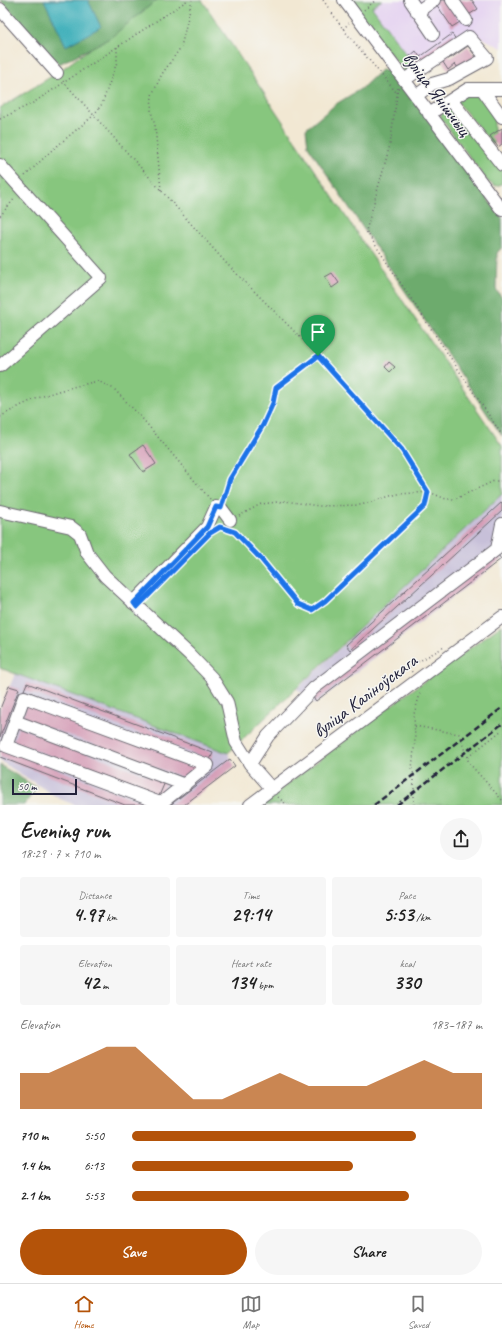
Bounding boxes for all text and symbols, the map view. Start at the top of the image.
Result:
street label: вуліца Янішчыц [398,47,477,142]
pin [301,315,335,356]
icon: arrive [307,321,329,343]
street label: вуліца Каліноўскага [308,648,423,743]
scale bar [12,777,77,796]
text: 50 m [18,779,37,793]
text: Evening run [20,817,110,845]
button: share [440,818,482,860]
text: 18:29 · 7 × 710 m [20,846,101,862]
text: Distance [79,888,111,902]
text: Time [243,888,259,902]
text: Pace [399,888,415,902]
text: 4.97 [73,902,104,927]
text: 29:14 [231,902,271,927]
text: 5:53 [383,902,414,927]
text: km [104,910,117,924]
text: /km [414,910,431,924]
text: Elevation [78,956,112,970]
text: Heart rate [231,956,271,970]
text: kcal [400,956,414,970]
text: 42 [82,970,100,995]
text: 134 [229,970,256,995]
text: 330 [394,970,421,995]
text: m [100,978,108,992]
text: bpm [256,978,273,992]
text: Elevation [20,1017,60,1033]
text: 183–187 m [431,1017,482,1033]
text: 710 m [20,1128,48,1144]
text: 5:50 [84,1128,104,1144]
text: 1.4 km [20,1158,50,1174]
text: 6:13 [84,1158,104,1174]
text: 2.1 km [20,1188,50,1204]
text: 5:53 [84,1188,104,1204]
button: Save [20,1229,247,1275]
button: Share [255,1229,482,1275]
tab: Home [73,1293,95,1331]
tab: Map [240,1293,262,1331]
tab: Saved [407,1293,429,1331]

